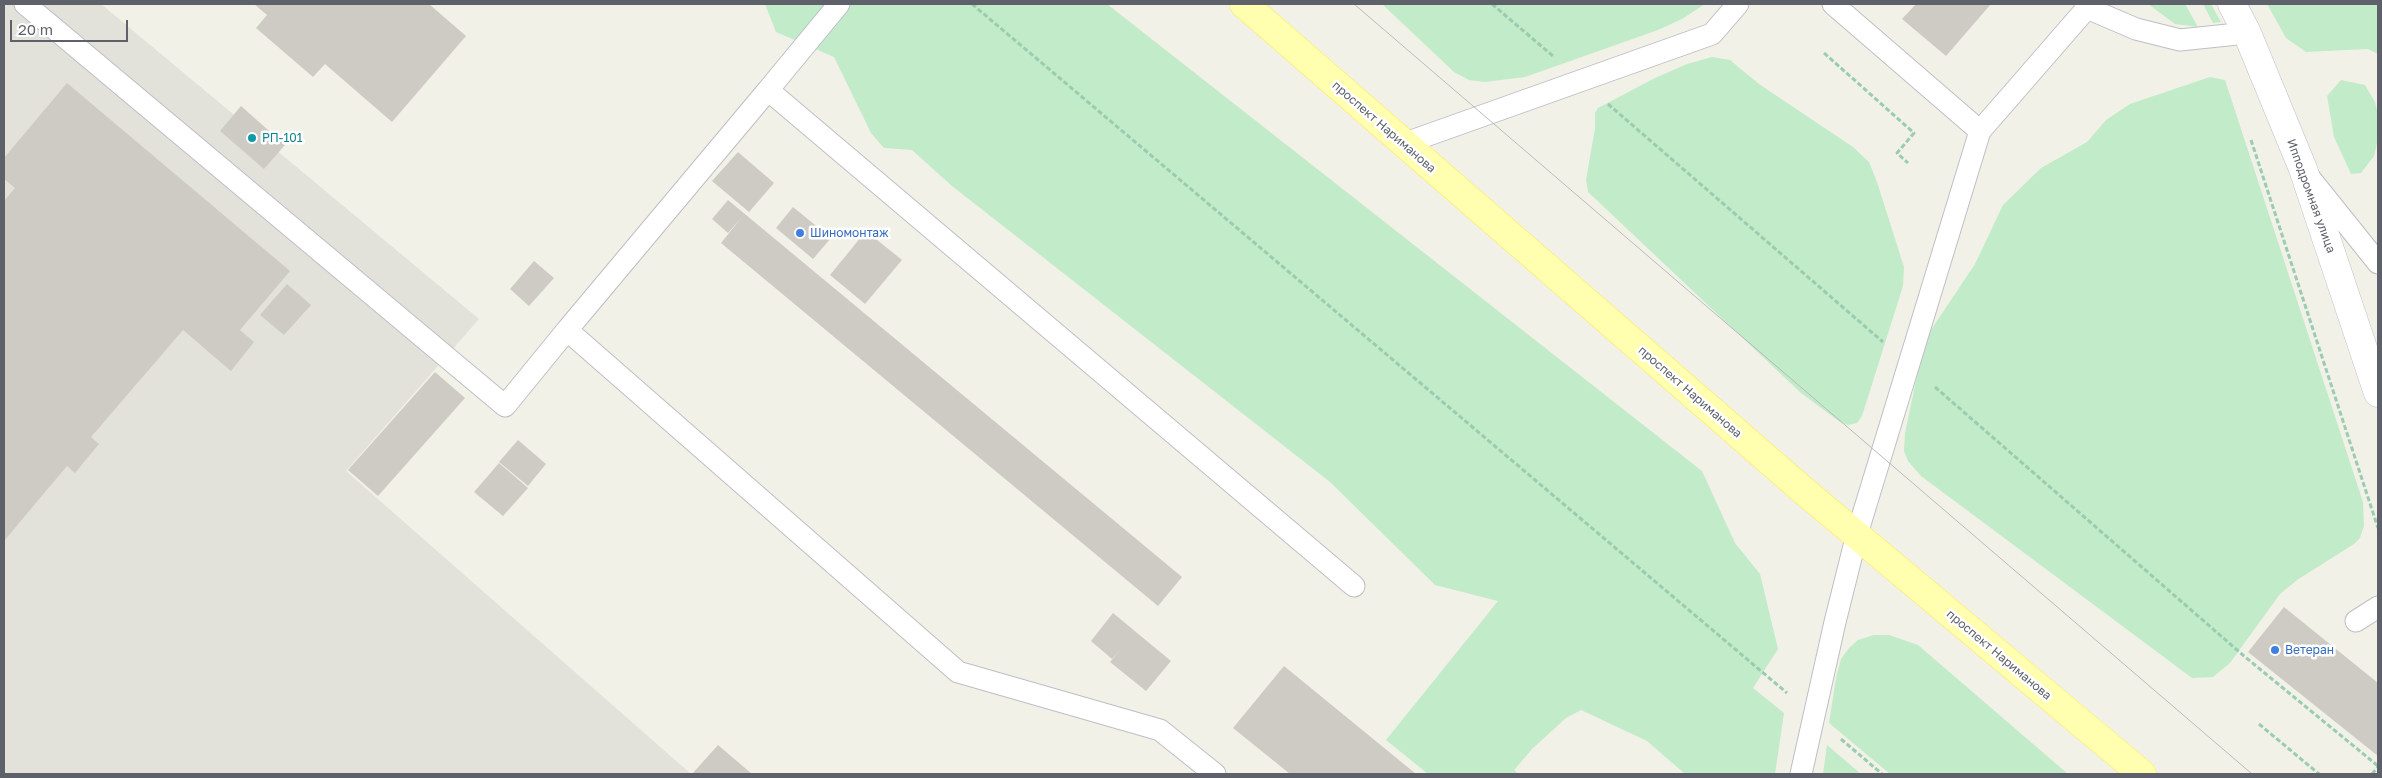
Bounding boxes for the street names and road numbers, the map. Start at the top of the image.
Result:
street label: проспект Нариманова [1329,78,1439,176]
street label: Ипподромная улица [2284,137,2338,255]
street label: проспект Нариманова [1635,343,1745,441]
street label: проспект Нариманова [1944,607,2054,703]

